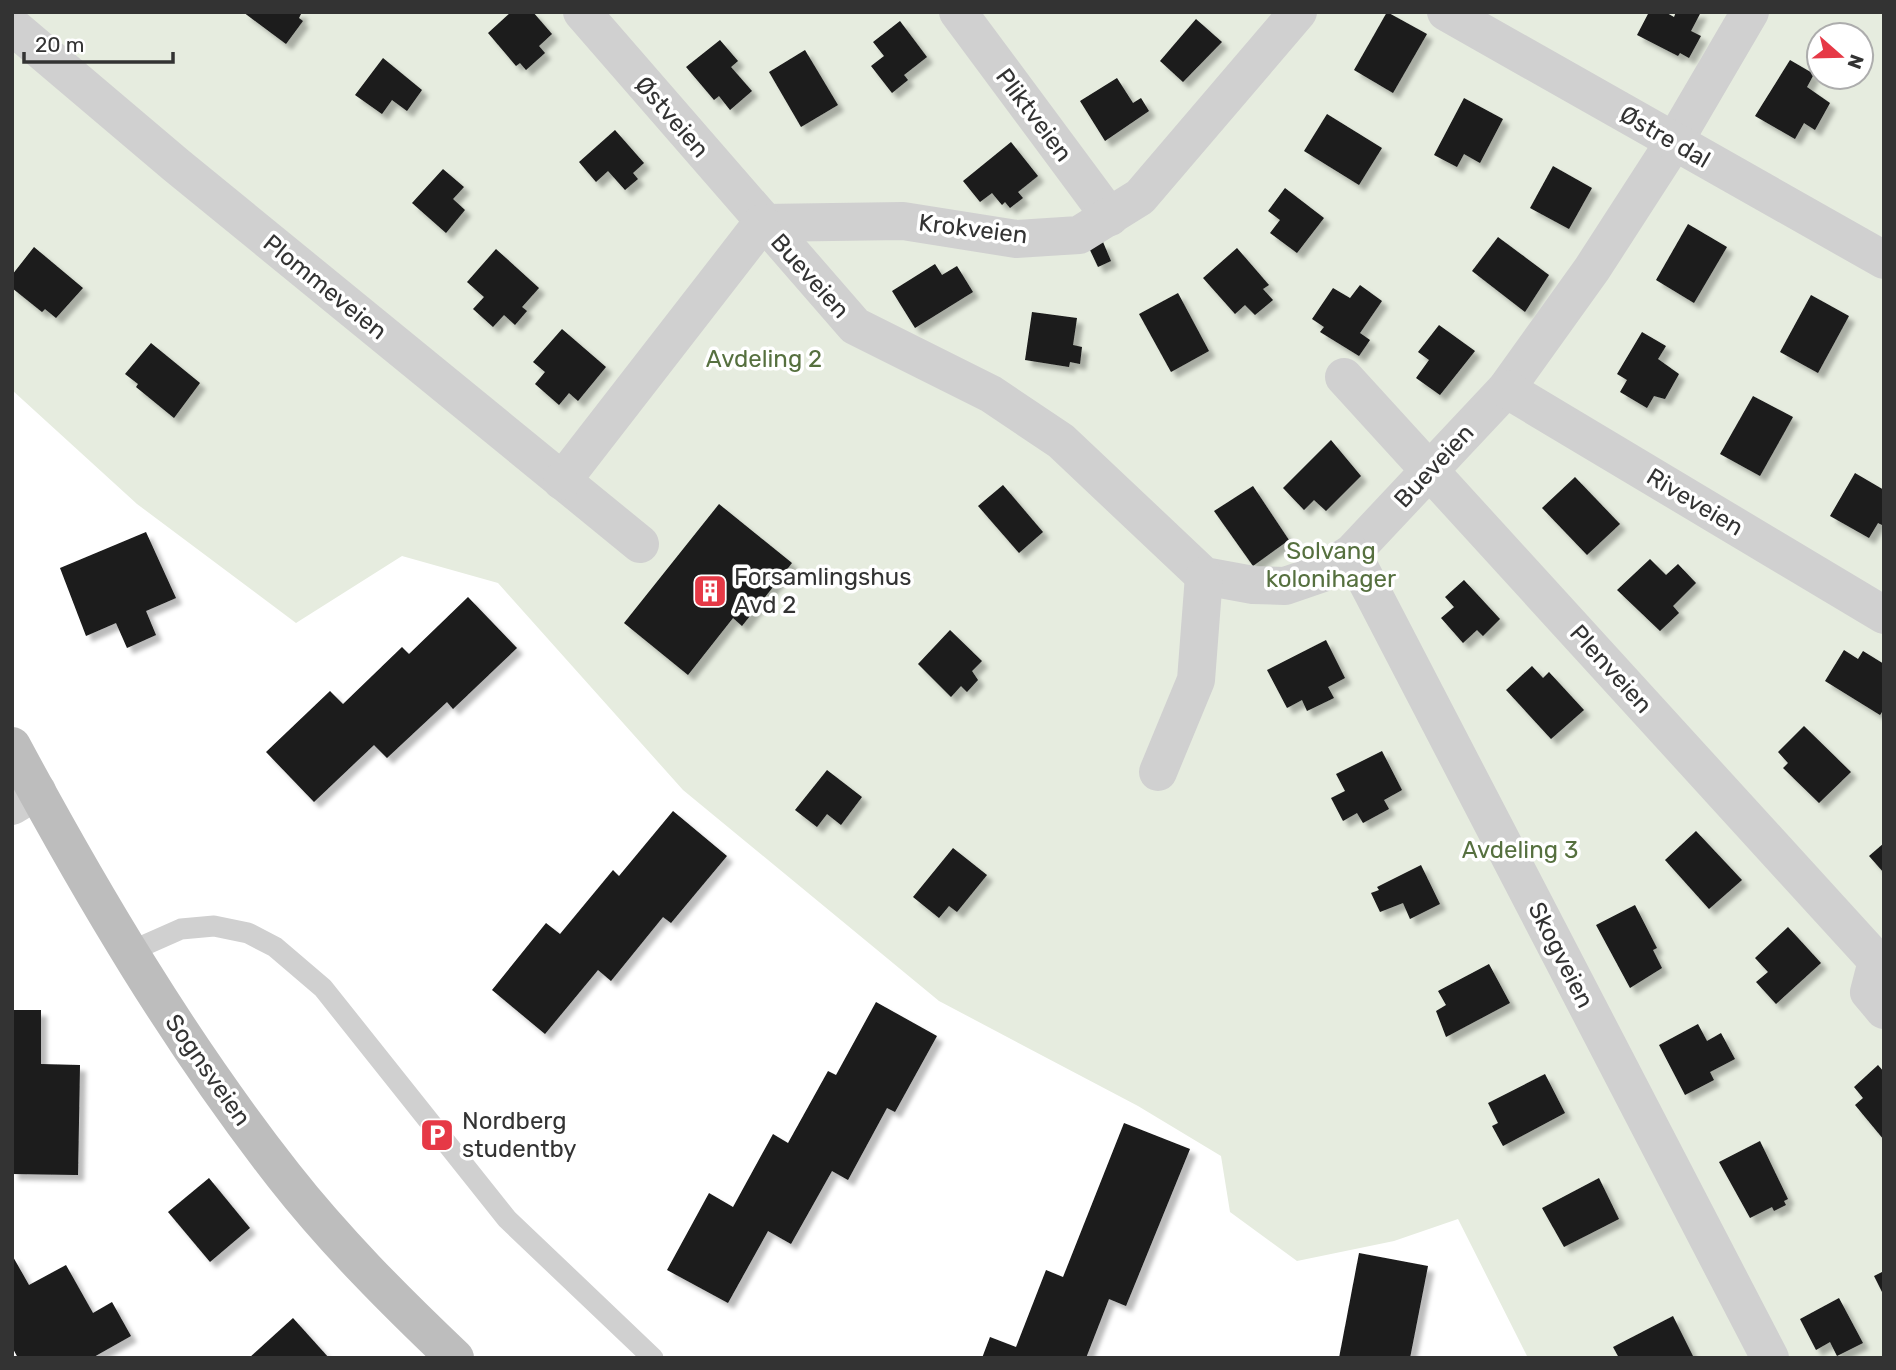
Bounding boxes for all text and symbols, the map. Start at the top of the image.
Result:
scale bar [24,21,173,65]
north arrow [1805,21,1875,91]
text: 20 m [35,32,84,57]
text: N [1842,51,1869,72]
street label: Pliktveien [990,63,1078,167]
street label: Østveien [629,71,715,163]
street label: Østre dal [1615,100,1715,174]
street label: Krokveien [917,208,1029,250]
street label: Bueveien [765,228,855,324]
street label: Plommeveien [258,229,392,345]
park label: Avdeling 2 [706,345,822,373]
street label: Bueveien [1388,419,1480,513]
street label: Riveveien [1642,462,1748,542]
park label: Solvang kolonihager [1266,537,1396,593]
place label: Forsamlingshus Avd 2 [734,563,912,619]
building icon: Forsamlingshus Avd 2 [691,572,729,610]
street label: Plenveien [1564,619,1658,719]
park label: Avdeling 3 [1462,836,1578,864]
street label: Skogveien [1522,897,1600,1013]
street label: Sognsveien [159,1009,257,1131]
place label: Nordberg studentby [462,1107,577,1163]
parking icon: Nordberg studentby [418,1116,456,1154]

